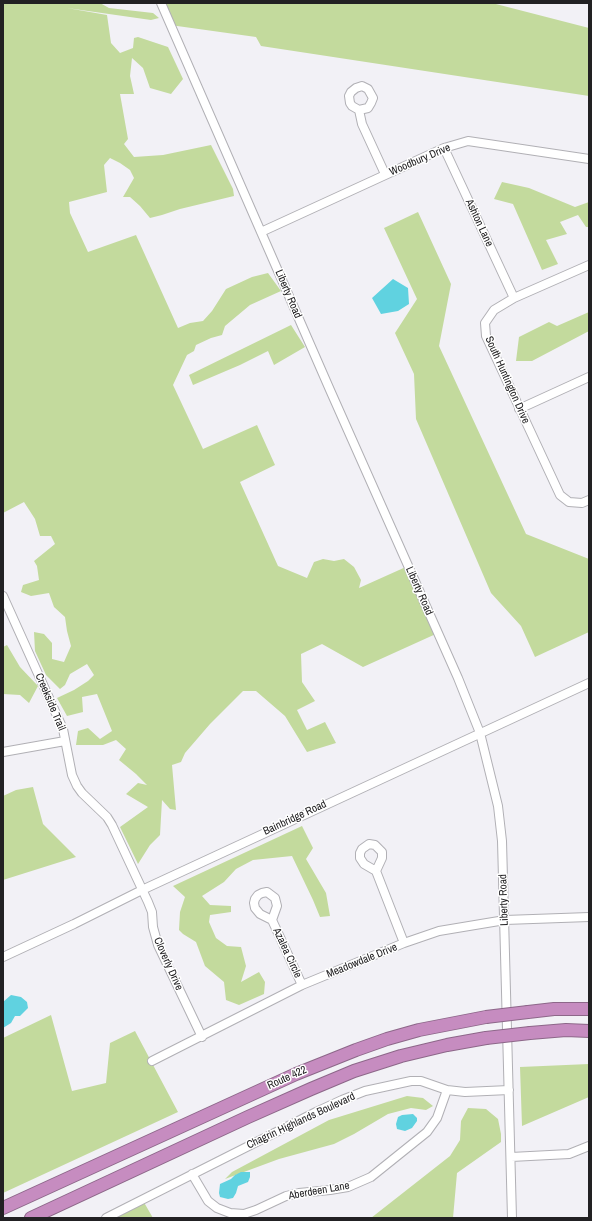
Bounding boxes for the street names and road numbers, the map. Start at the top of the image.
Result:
street label: Woodbury Drive [388,141,452,179]
street label: Ashton Lane [462,197,496,249]
street label: Liberty Road [272,268,304,320]
street label: South Huntington Drive [482,334,532,426]
street label: Liberty Road [402,565,436,617]
street label: Creekside Trail [32,671,68,733]
street label: Bainbridge Road [261,798,329,838]
street label: Liberty Road [497,874,511,926]
street label: Azalea Circle [270,926,304,980]
street label: Cloverly Drive [150,935,186,993]
street label: Meadowdale Drive [325,941,399,981]
street label: Route 422 [265,1064,309,1092]
street label: Chagrin Highlands Boulevard [245,1090,357,1152]
street label: Aberdeen Lane [287,1179,351,1203]

